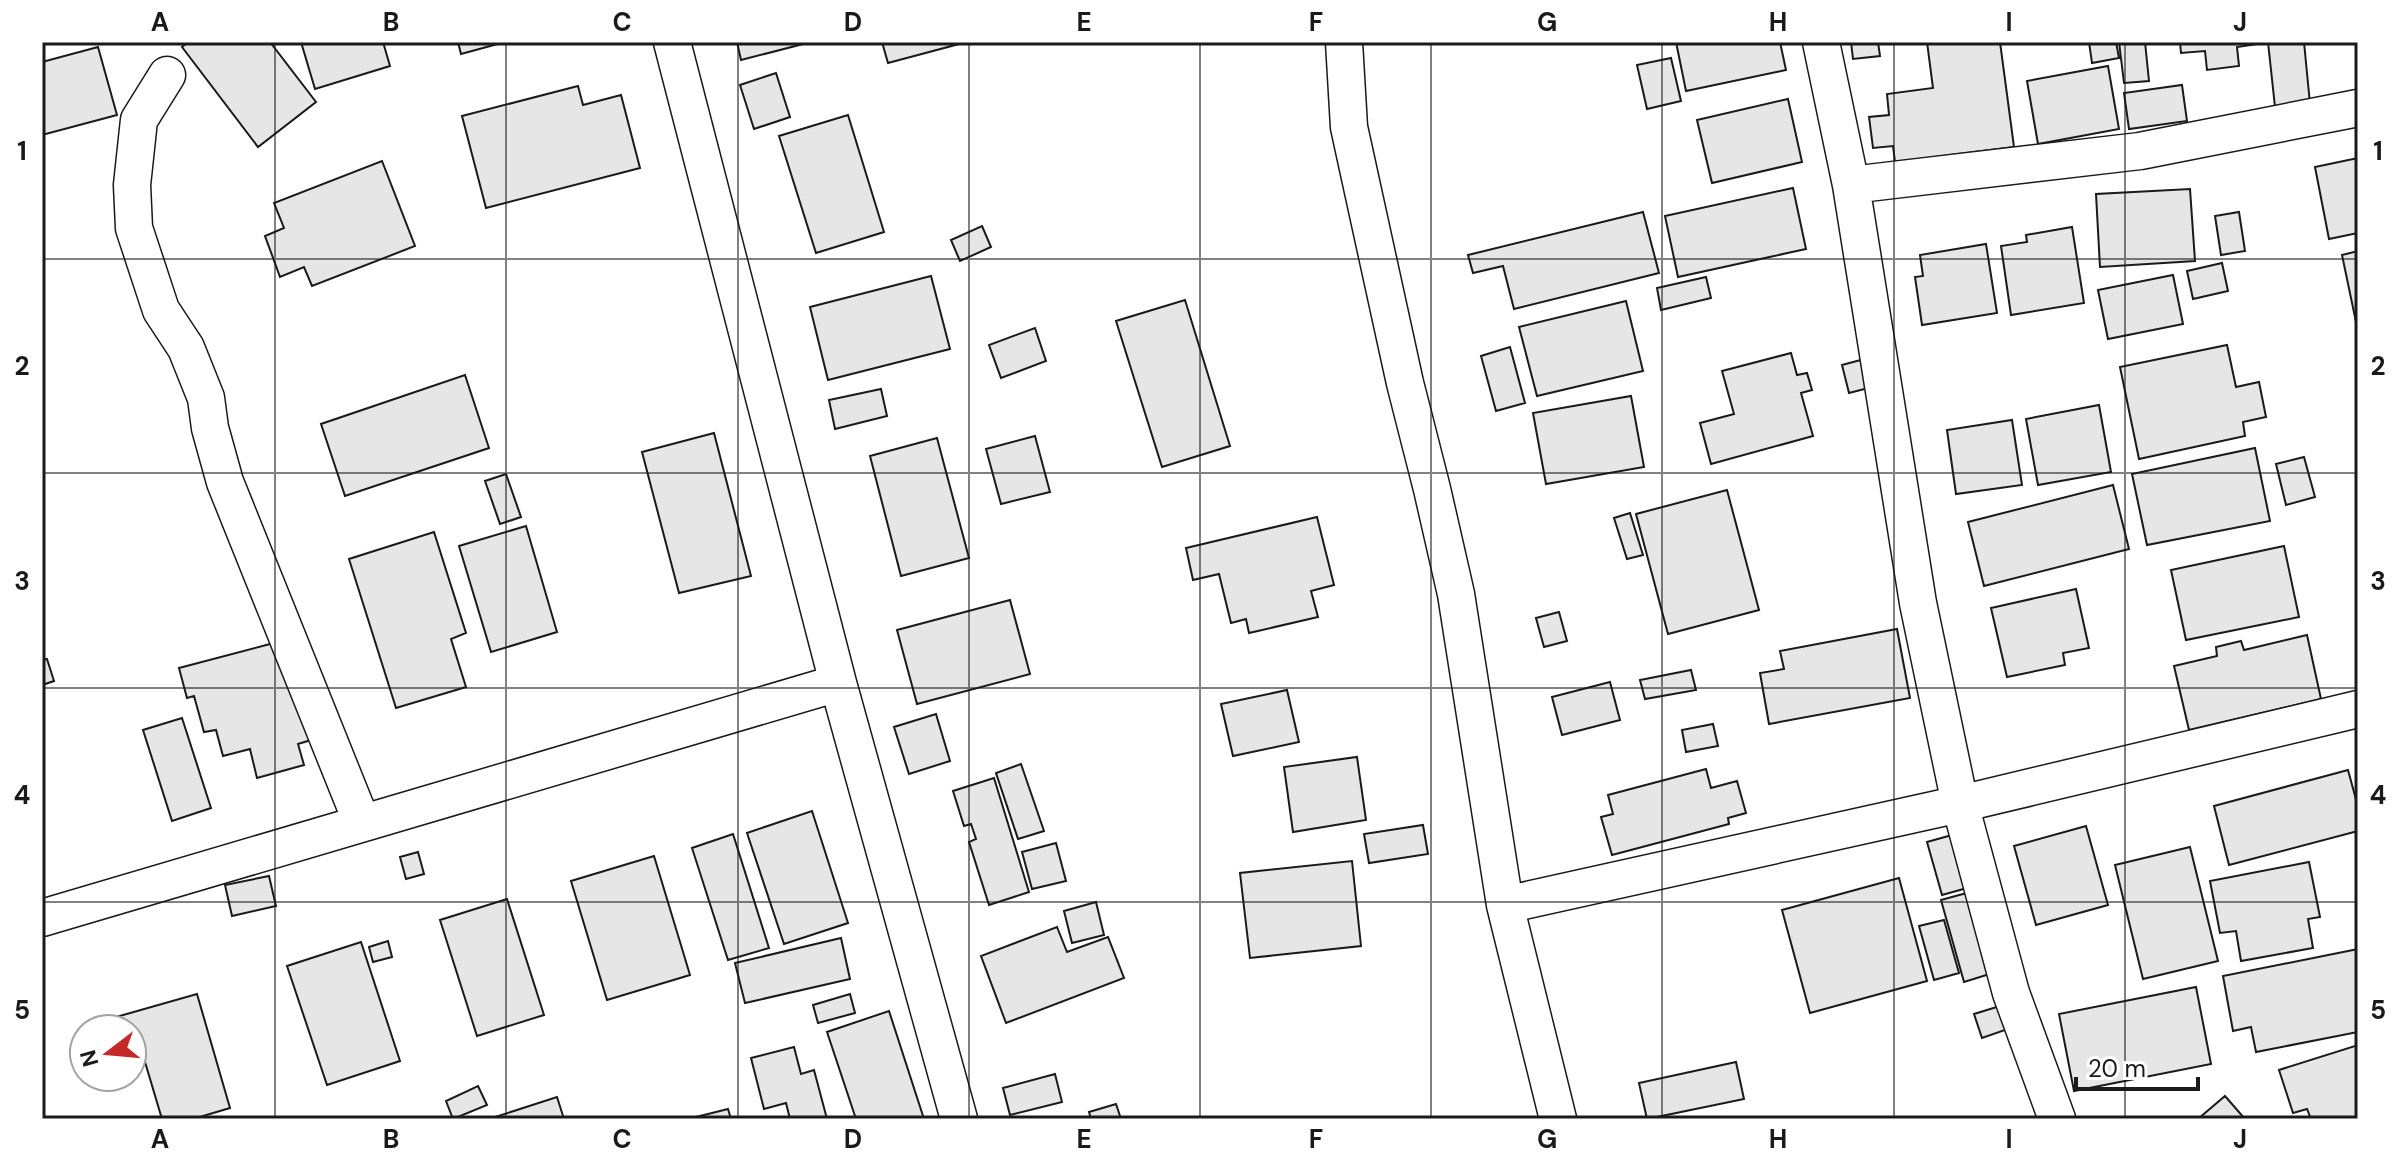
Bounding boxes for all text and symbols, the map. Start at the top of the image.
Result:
text: A [151,5,169,39]
text: B [383,5,399,39]
text: C [612,5,632,39]
text: D [844,5,862,39]
text: E [1076,5,1092,39]
text: F [1309,5,1323,39]
text: G [1537,5,1557,39]
text: H [1769,5,1787,39]
text: I [2005,5,2013,39]
text: J [2233,5,2247,39]
text: 1 [17,134,27,168]
text: 1 [2373,134,2383,168]
text: 2 [14,349,30,383]
text: 2 [2370,349,2386,383]
text: 3 [14,564,30,598]
text: 3 [2370,564,2386,598]
text: 4 [14,778,30,812]
text: 4 [2370,778,2386,812]
text: 5 [14,993,30,1027]
text: 5 [2370,993,2386,1027]
north arrow [68,1013,148,1093]
scale bar [2076,1041,2198,1091]
text: N [73,1047,105,1070]
text: 20 m [2088,1053,2146,1084]
text: A [151,1122,169,1156]
text: B [383,1122,399,1156]
text: C [612,1122,632,1156]
text: D [844,1122,862,1156]
text: E [1076,1122,1092,1156]
text: F [1309,1122,1323,1156]
text: G [1537,1122,1557,1156]
text: H [1769,1122,1787,1156]
text: I [2005,1122,2013,1156]
text: J [2233,1122,2247,1156]

